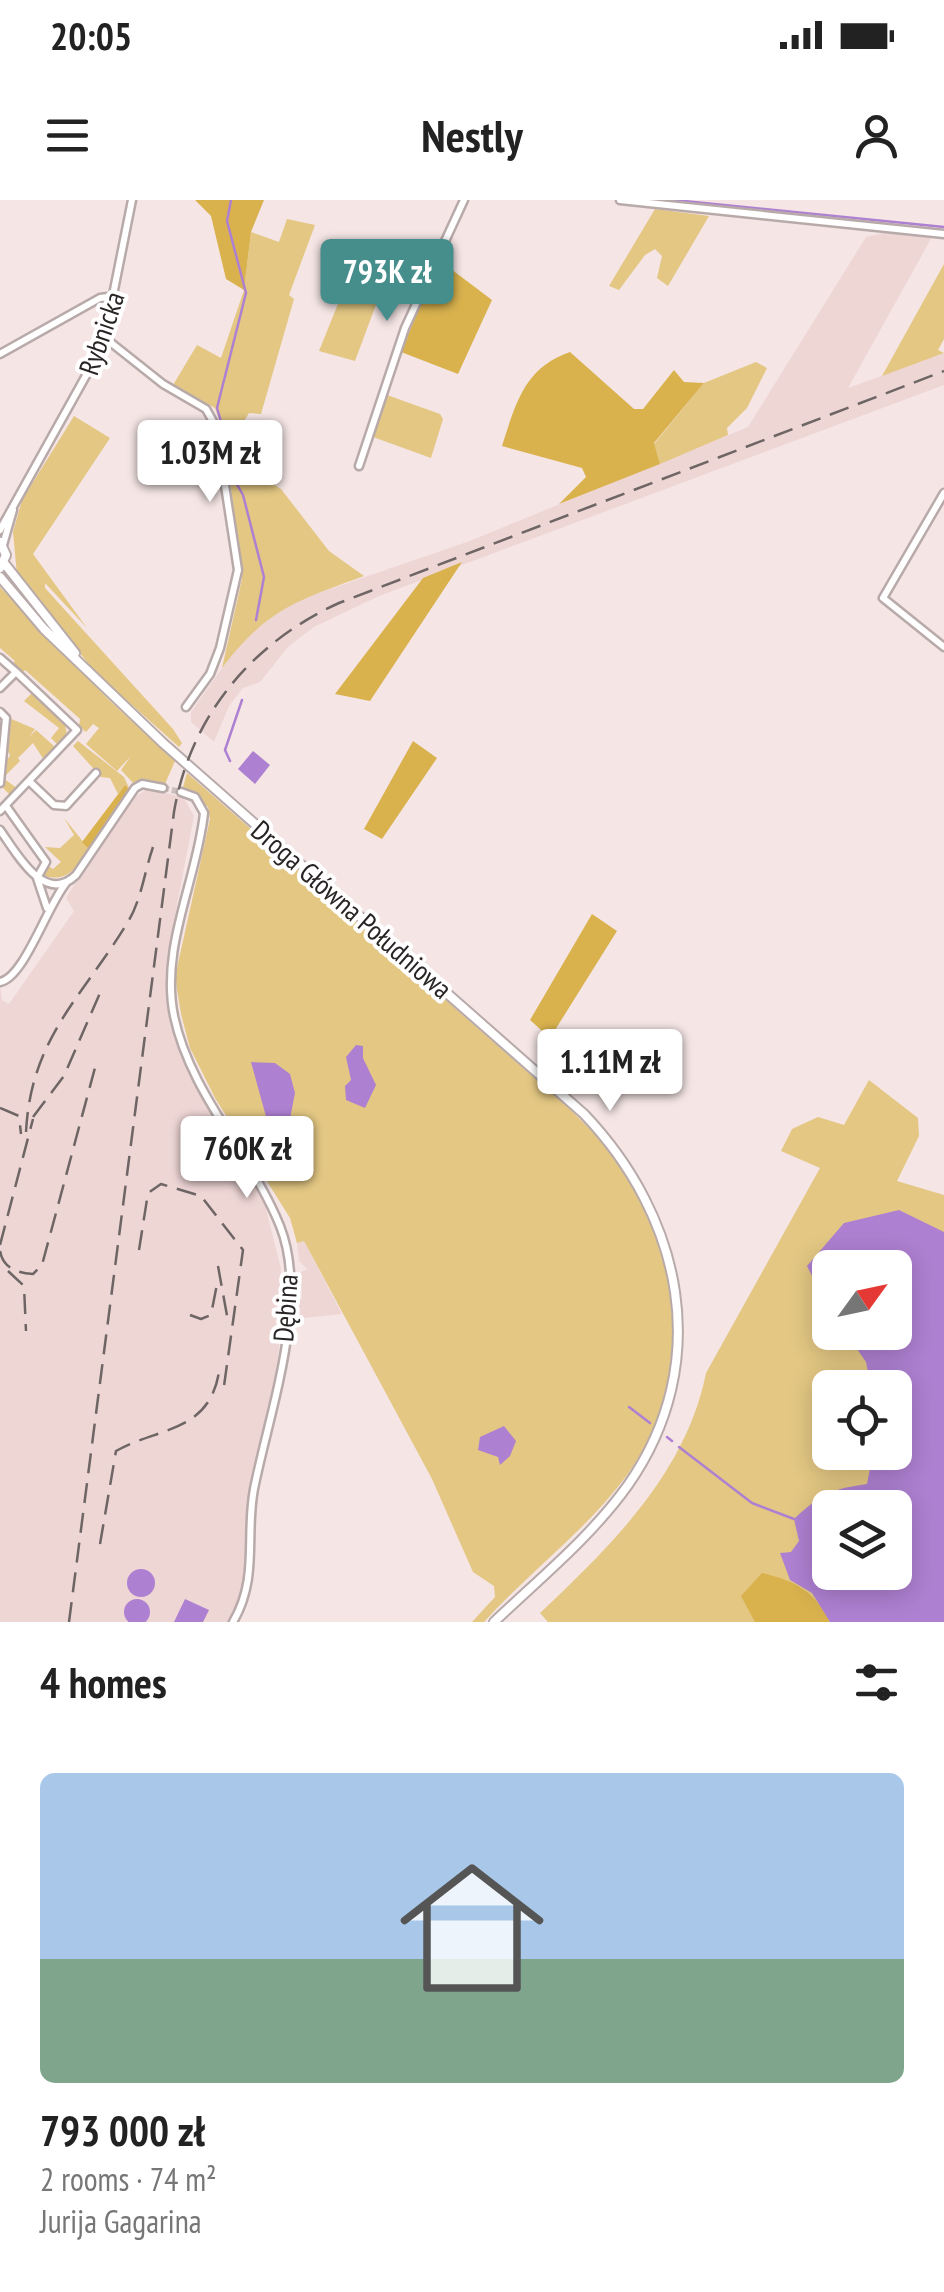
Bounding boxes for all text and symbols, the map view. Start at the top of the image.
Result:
text: 20:05 [50,11,132,60]
text: Nestly [421,106,523,164]
icon: menu [40,108,95,163]
icon: person [849,108,904,163]
pin: 793K zł [295,239,479,324]
text: 793K zł [343,250,432,292]
street label: Rybnicka [70,286,132,380]
pin: 1.03M zł [107,420,313,505]
text: 1.03M zł [159,431,261,473]
street label: Droga Główna Południowa [244,812,460,1006]
pin: 1.11M zł [507,1029,713,1114]
text: 1.11M zł [559,1040,661,1082]
pin: 760K zł [155,1116,339,1201]
text: 760K zł [203,1127,292,1169]
north arrow [812,1250,912,1350]
map controls [812,1250,912,1590]
street label: Dębina [264,1273,306,1343]
button: locate [812,1370,912,1470]
button: layers [812,1490,912,1590]
text: 4 homes [40,1655,167,1710]
icon: filters [849,1655,904,1710]
icon: home [382,1838,562,2018]
text: 793 000 zł [40,2103,205,2158]
text: 2 rooms · 74 m² [40,2158,217,2200]
text: Jurija Gagarina [40,2200,202,2242]

